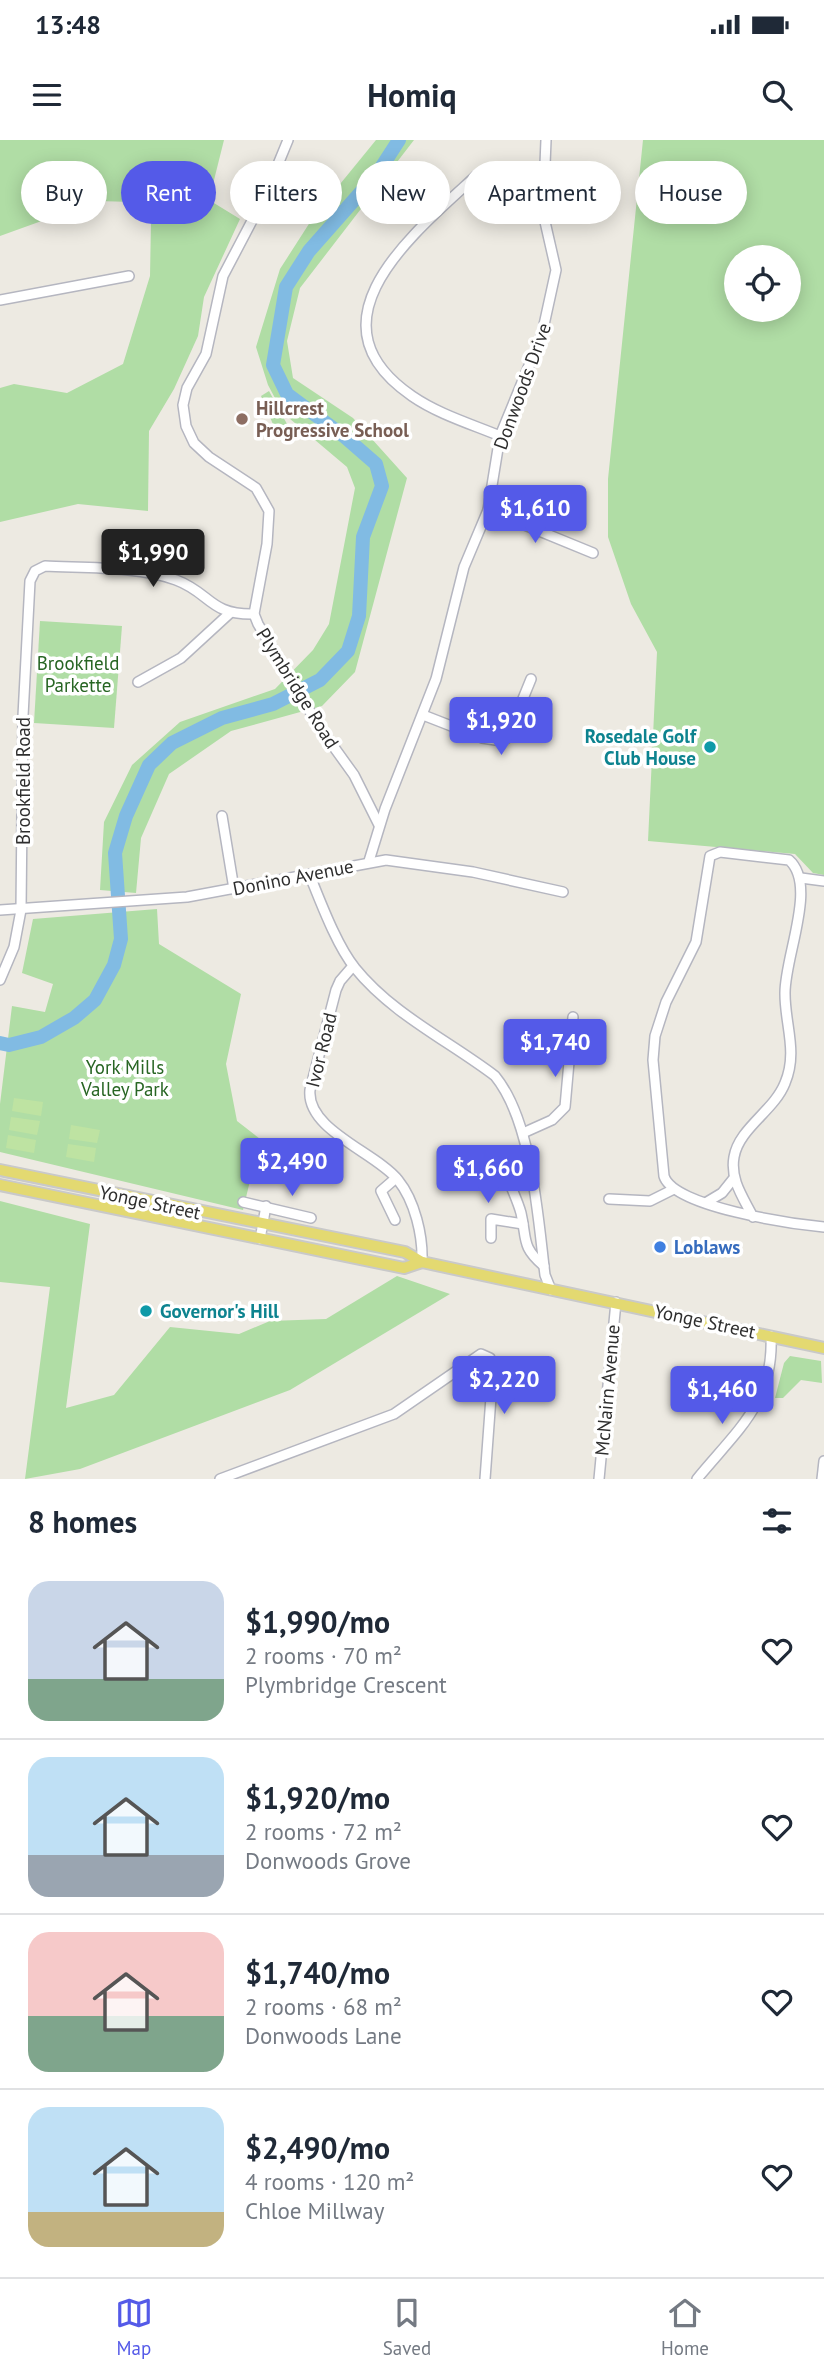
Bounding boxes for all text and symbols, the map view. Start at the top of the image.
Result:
text: 13:48 [35,8,101,41]
text: Homiq [367,74,457,116]
icon: menu [28,76,66,114]
icon: search [758,76,796,114]
chip: Buy [21,161,107,224]
chip: Rent [121,161,216,224]
chip: Filters [230,161,342,224]
chip: New [356,161,450,224]
chip: Apartment [464,161,621,224]
chip: House [635,161,747,224]
map controls [724,245,801,322]
button: locate [724,245,801,322]
street label: Donwoods Drive [488,319,556,453]
place label: Hillcrest Progressive School [256,396,409,442]
marker: Hillcrest Progressive School [234,411,250,427]
pin: $1,610 [478,486,592,545]
text: $1,610 [499,493,571,522]
pin: $1,990 [96,530,210,589]
text: $1,990 [117,537,189,566]
street label: Plymbridge Road [251,623,345,753]
park label: Brookfield Parkette [37,651,119,697]
pin: $1,920 [444,698,558,757]
text: $1,920 [465,705,537,734]
street label: Brookfield Road [11,717,35,845]
place label: Rosedale Golf Club House [585,724,698,770]
marker: Rosedale Golf Club House [702,739,718,755]
street label: Donino Avenue [231,854,355,900]
street label: Ivor Road [300,1010,342,1090]
pin: $1,740 [498,1020,612,1079]
text: $1,740 [519,1027,591,1056]
park label: York Mills Valley Park [80,1055,169,1101]
pin: $2,490 [235,1138,349,1198]
text: $2,490 [256,1146,328,1175]
pin: $1,660 [431,1146,545,1205]
text: $1,660 [452,1153,524,1182]
street label: Yonge Street [97,1180,203,1225]
place label: Loblaws [674,1235,740,1259]
marker: Loblaws [652,1239,668,1255]
place label: Governor's Hill [160,1299,279,1323]
street label: Yonge Street [652,1299,758,1344]
marker: Governor's Hill [138,1303,154,1319]
street label: McNairn Avenue [589,1323,625,1457]
pin: $2,220 [447,1356,561,1416]
text: $2,220 [468,1364,540,1393]
pin: $1,460 [665,1366,779,1426]
text: $1,460 [686,1374,758,1403]
text: 8 homes [28,1502,137,1541]
icon: filters [758,1502,796,1540]
text: $1,990/mo [245,1602,390,1641]
icon: home [84,1609,168,1693]
icon: heart [758,1632,796,1670]
text: 2 rooms · 70 m² [245,1641,402,1670]
text: Plymbridge Crescent [245,1670,447,1699]
text: $1,920/mo [245,1778,390,1817]
icon: home [84,1785,168,1869]
icon: heart [758,1808,796,1846]
text: 2 rooms · 72 m² [245,1817,402,1846]
text: Donwoods Grove [245,1846,411,1875]
text: $1,740/mo [245,1953,390,1992]
icon: home [84,1960,168,2044]
icon: heart [758,1983,796,2021]
text: 2 rooms · 68 m² [245,1992,402,2021]
text: Donwoods Lane [245,2021,402,2050]
text: $2,490/mo [245,2128,390,2167]
icon: home [84,2135,168,2219]
icon: heart [758,2158,796,2196]
text: 4 rooms · 120 m² [245,2167,414,2196]
text: Chloe Millway [245,2196,384,2225]
tab: Map [115,2294,153,2360]
tab: Saved [383,2294,431,2360]
tab: Home [661,2294,709,2360]

